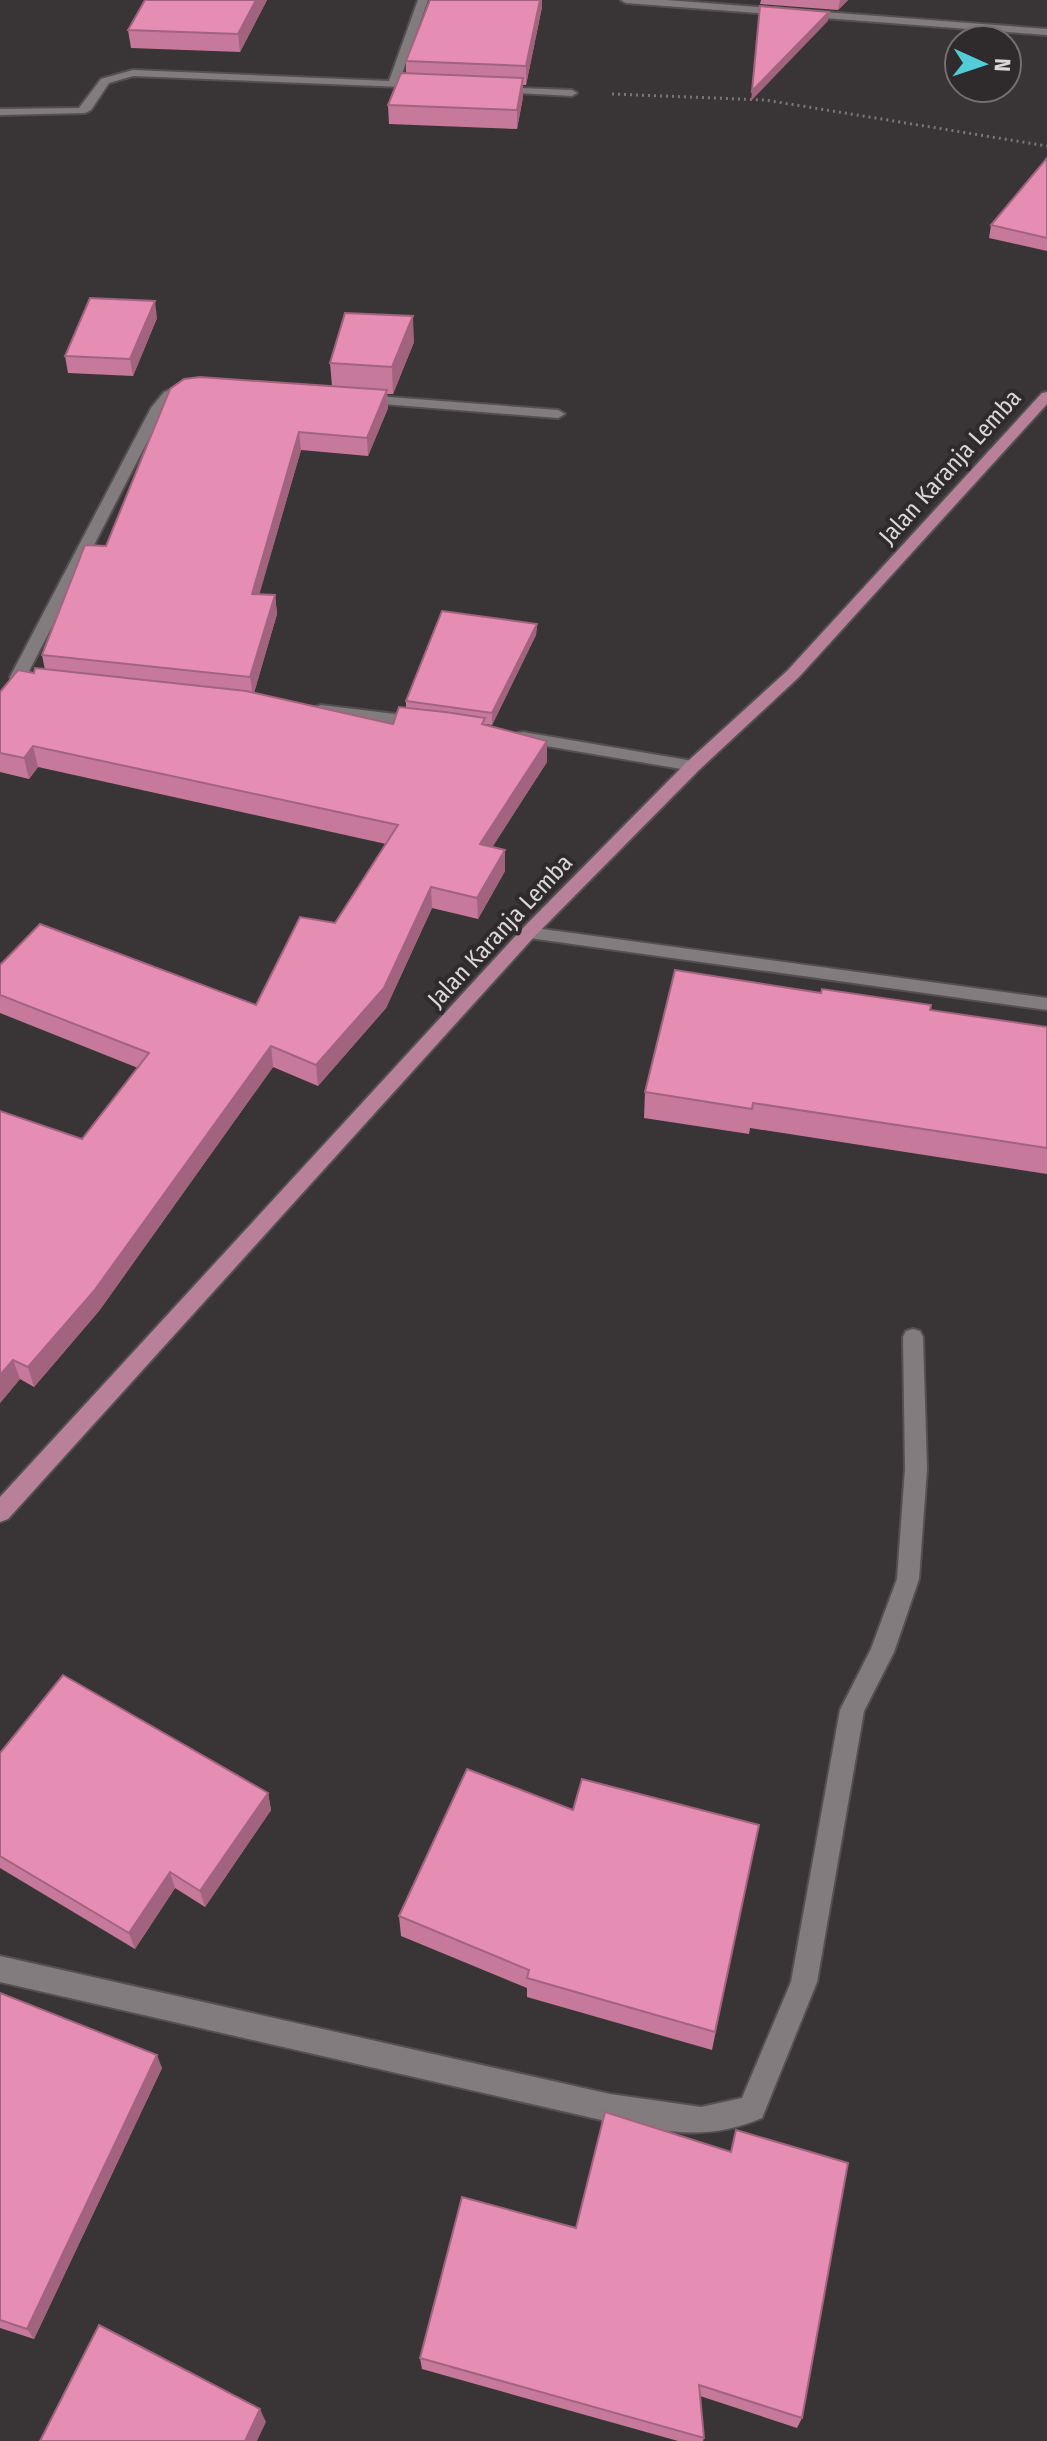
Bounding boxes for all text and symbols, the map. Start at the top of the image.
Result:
north arrow [943,24,1023,104]
text: N [989,58,1016,72]
street label: Jalan Karanja Lemba [873,384,1027,550]
street label: Jalan Karanja Lemba [422,849,578,1013]

